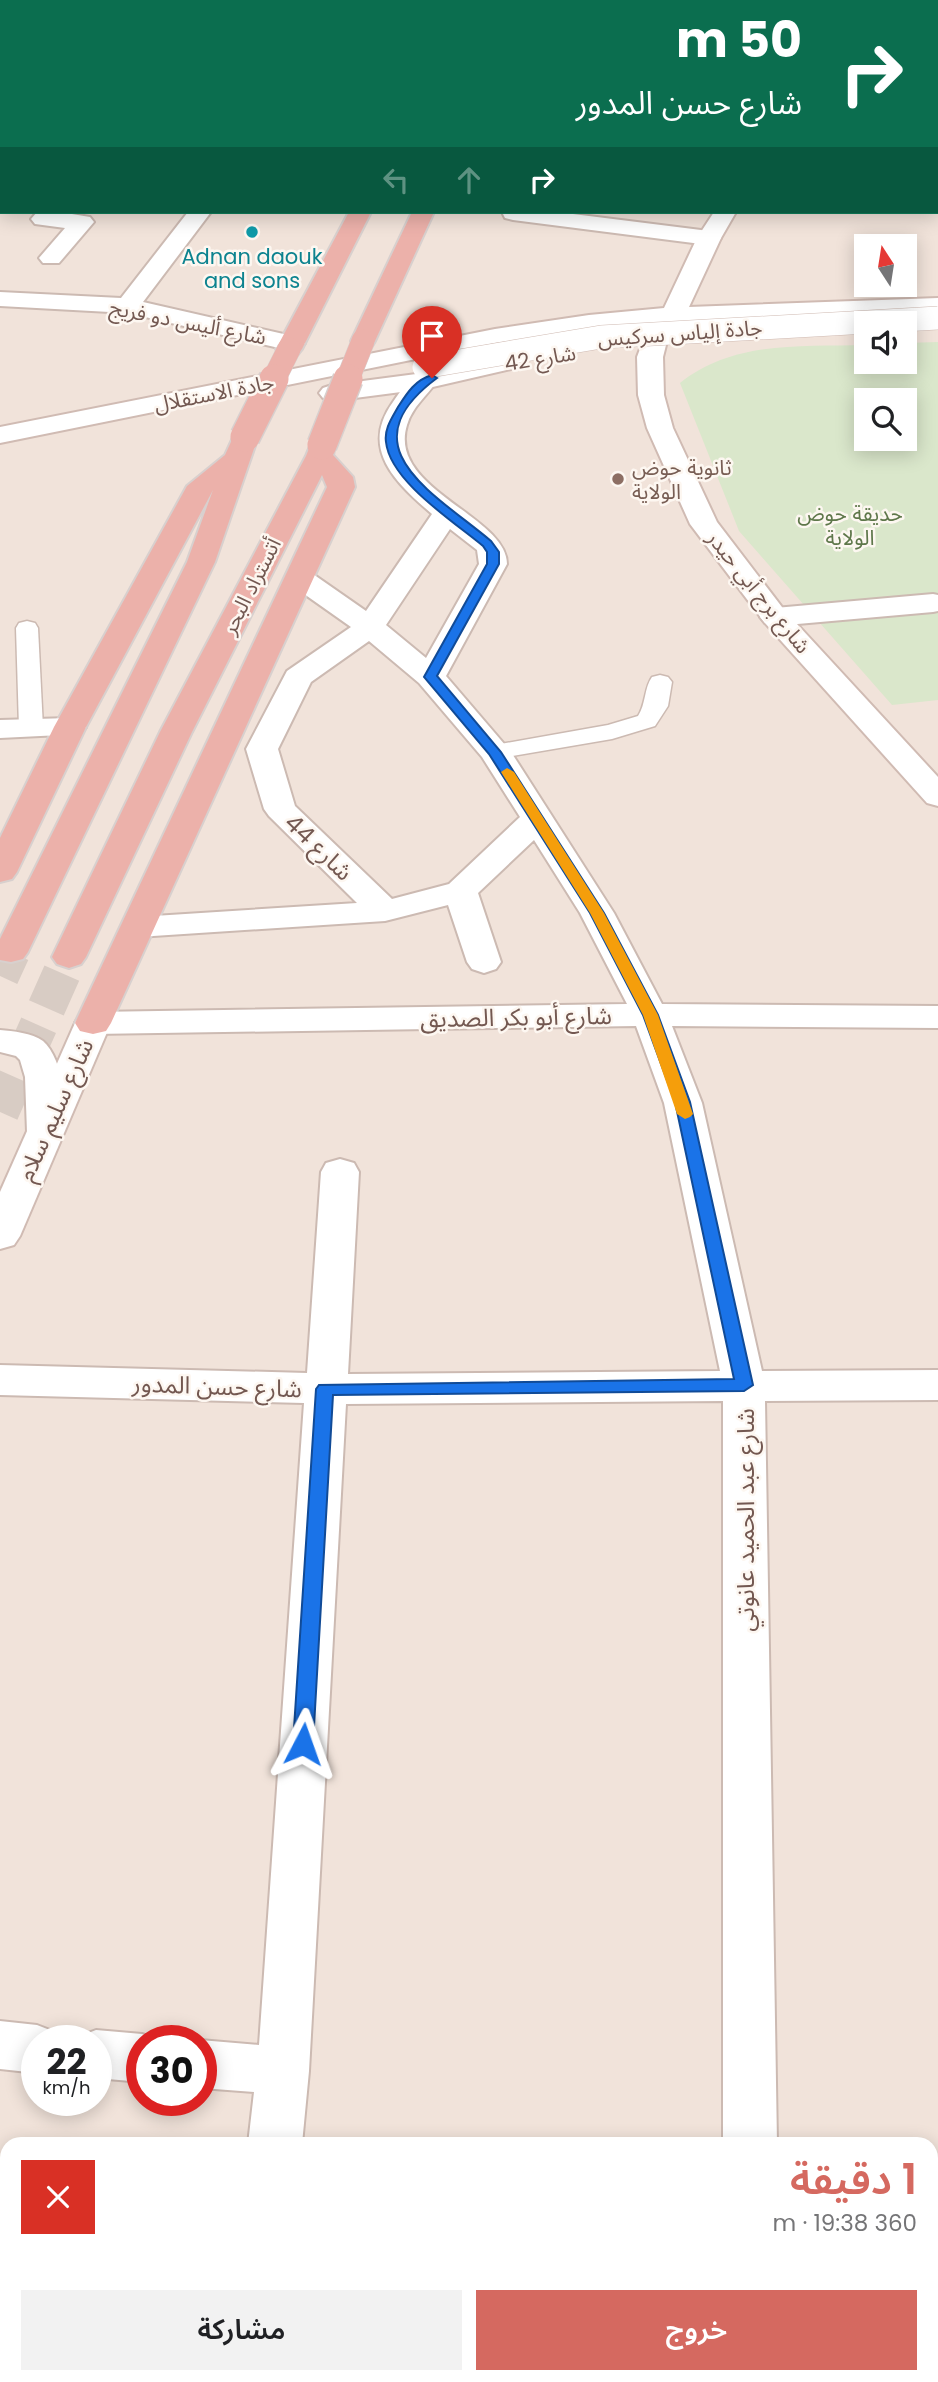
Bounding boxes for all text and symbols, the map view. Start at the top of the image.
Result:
text: 50 m [676,6,802,74]
icon: right [826,28,917,119]
text: شارع حسن المدور [576,80,802,125]
icon: left [377,161,415,199]
icon: ahead [450,161,488,199]
icon: right [523,161,561,199]
marker: Adnan daouk and sons [244,224,260,240]
north arrow [854,234,917,298]
map controls [854,234,917,451]
place label: Adnan daouk and sons [181,242,323,295]
street label: شارع أليس دو فريج [107,293,269,352]
pin [402,306,462,378]
button: sound [854,311,917,374]
street label: جادة إلياس سركيس [597,313,763,353]
icon: arrive [413,317,451,355]
street label: شارع 42 [502,338,578,379]
street label: جادة الاستقلال [151,367,277,419]
button: search [854,388,917,451]
place label: ثانوية حوض الولاية [632,453,732,506]
marker: ثانوية حوض الولاية [610,471,626,487]
park label: حديقة حوض الولاية [797,499,903,552]
street label: شارع برج أبي حيدر [698,524,818,661]
street label: أتستراد البحر [214,533,288,640]
street label: شارع 44 [277,806,360,889]
street label: شارع أبو بكر الصديق [420,999,612,1036]
street label: شارع سليم سلام [9,1033,103,1187]
street label: شارع حسن المدور [131,1367,302,1406]
street label: شارع عبد الحميد عانوتي [729,1408,764,1632]
position arrow [266,1707,340,1781]
speed limit sign: 30 [126,2025,217,2116]
text: 22 [47,2037,86,2086]
text: km/h [43,2075,90,2100]
text: 1 دقيقة [790,2150,917,2209]
button: close [21,2160,95,2234]
text: 360 m · 19:38 [773,2207,917,2239]
button: مشاركة [21,2290,462,2370]
button: خروج [476,2290,917,2370]

